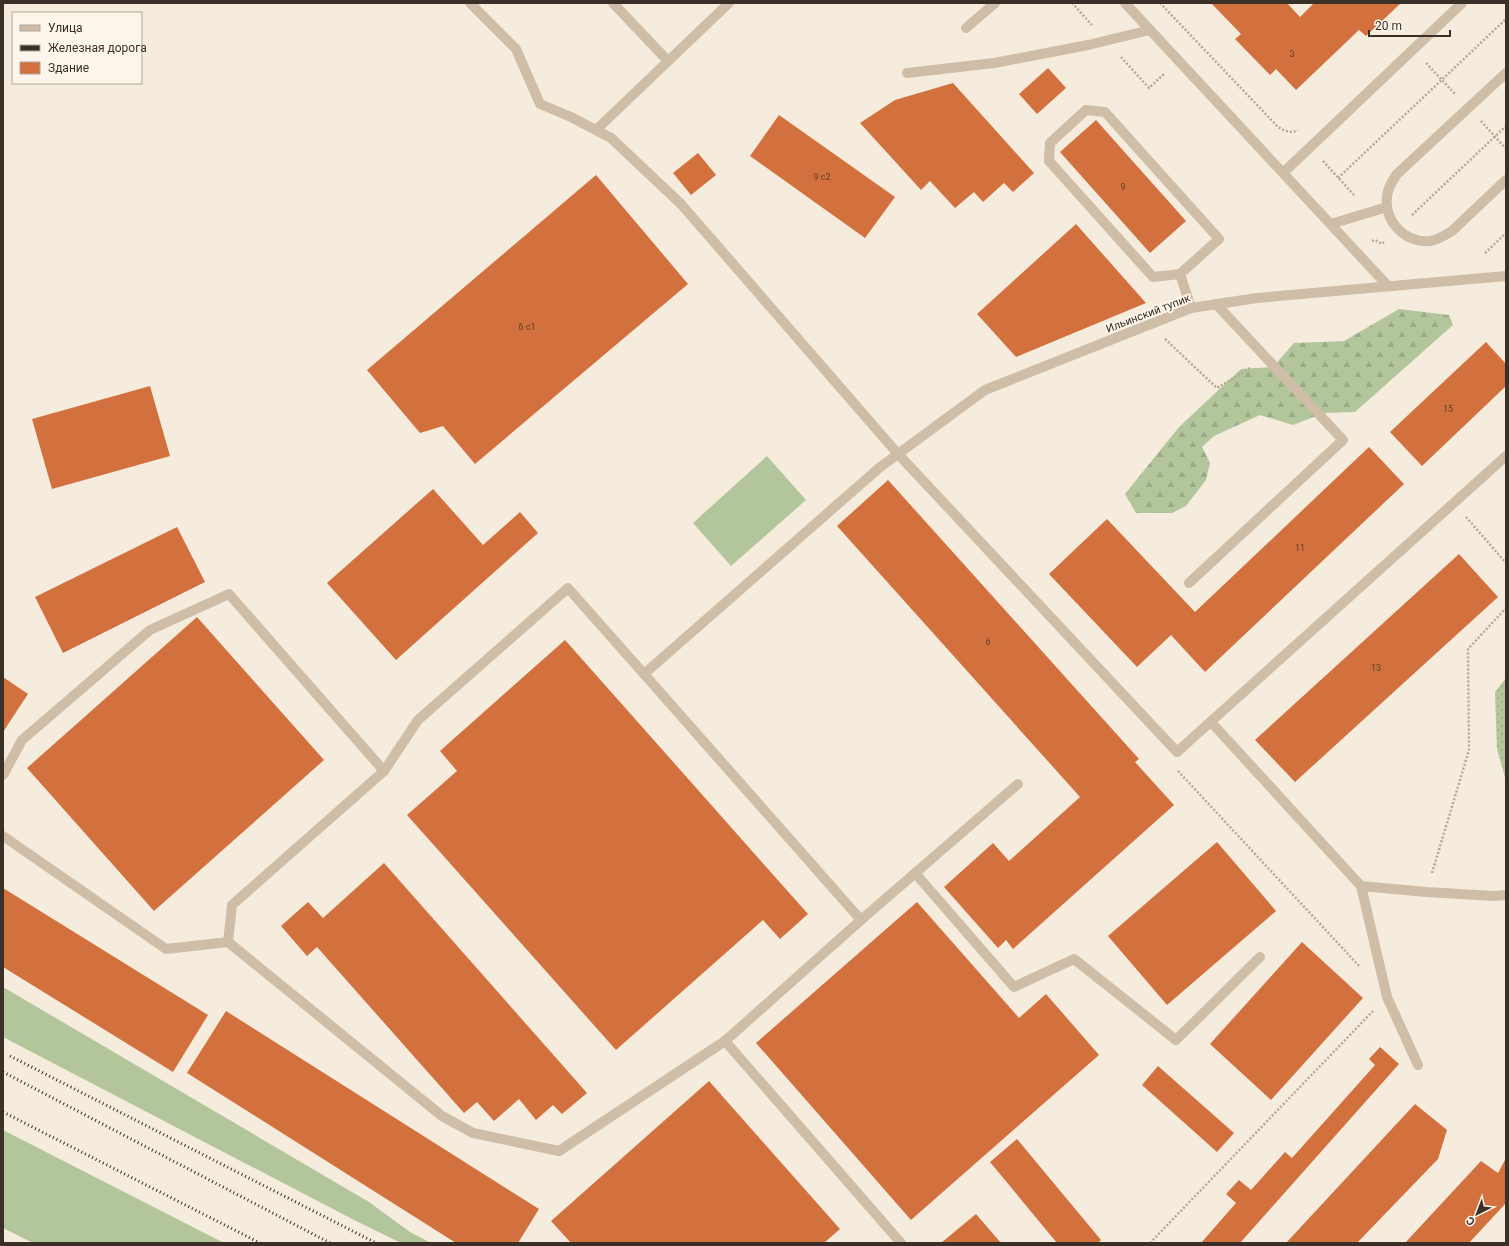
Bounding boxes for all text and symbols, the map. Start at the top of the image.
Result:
legend [12,12,142,84]
scale bar [1369,12,1450,38]
text: 20 m [1375,19,1402,33]
text: Улица [48,21,83,35]
text: Железная дорога [48,41,147,55]
house number: 3 [1289,49,1295,59]
text: Здание [48,61,89,75]
house number: 9 с2 [813,172,831,182]
house number: 9 [1120,182,1126,192]
street label: Ильинский тупик [1104,291,1192,336]
house number: 6 с1 [518,322,536,332]
house number: 15 [1443,404,1453,414]
house number: 11 [1295,543,1305,553]
house number: 6 [985,637,991,647]
house number: 13 [1371,663,1381,673]
north arrow [1457,1194,1497,1234]
text: С [1464,1214,1478,1228]

